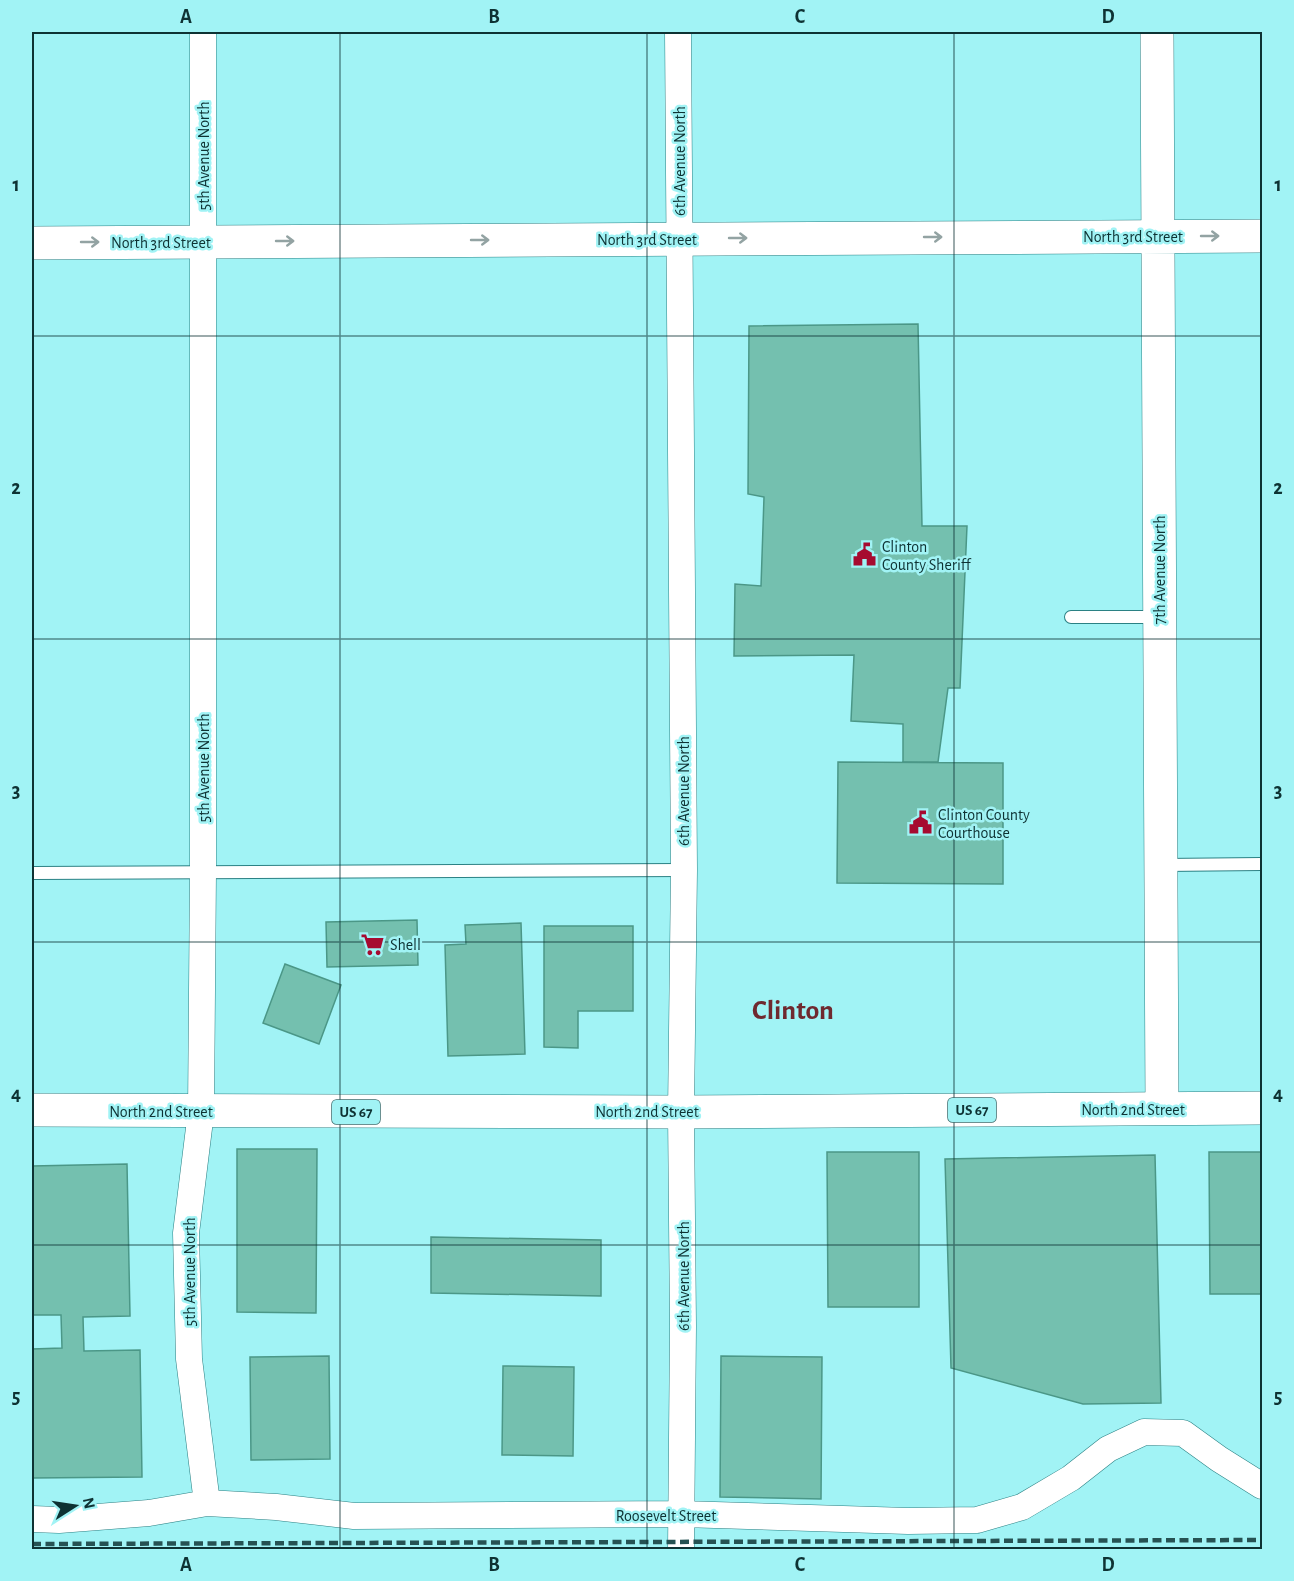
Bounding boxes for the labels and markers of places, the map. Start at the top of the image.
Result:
place label: Clinton County Sheriff [882,539,972,574]
public building icon: Clinton County Sheriff [851,542,877,568]
place label: Clinton County Courthouse [938,807,1030,841]
public building icon: Clinton County Courthouse [907,810,933,836]
supermarket icon: Shell [359,931,385,957]
place label: Shell [390,937,421,953]

